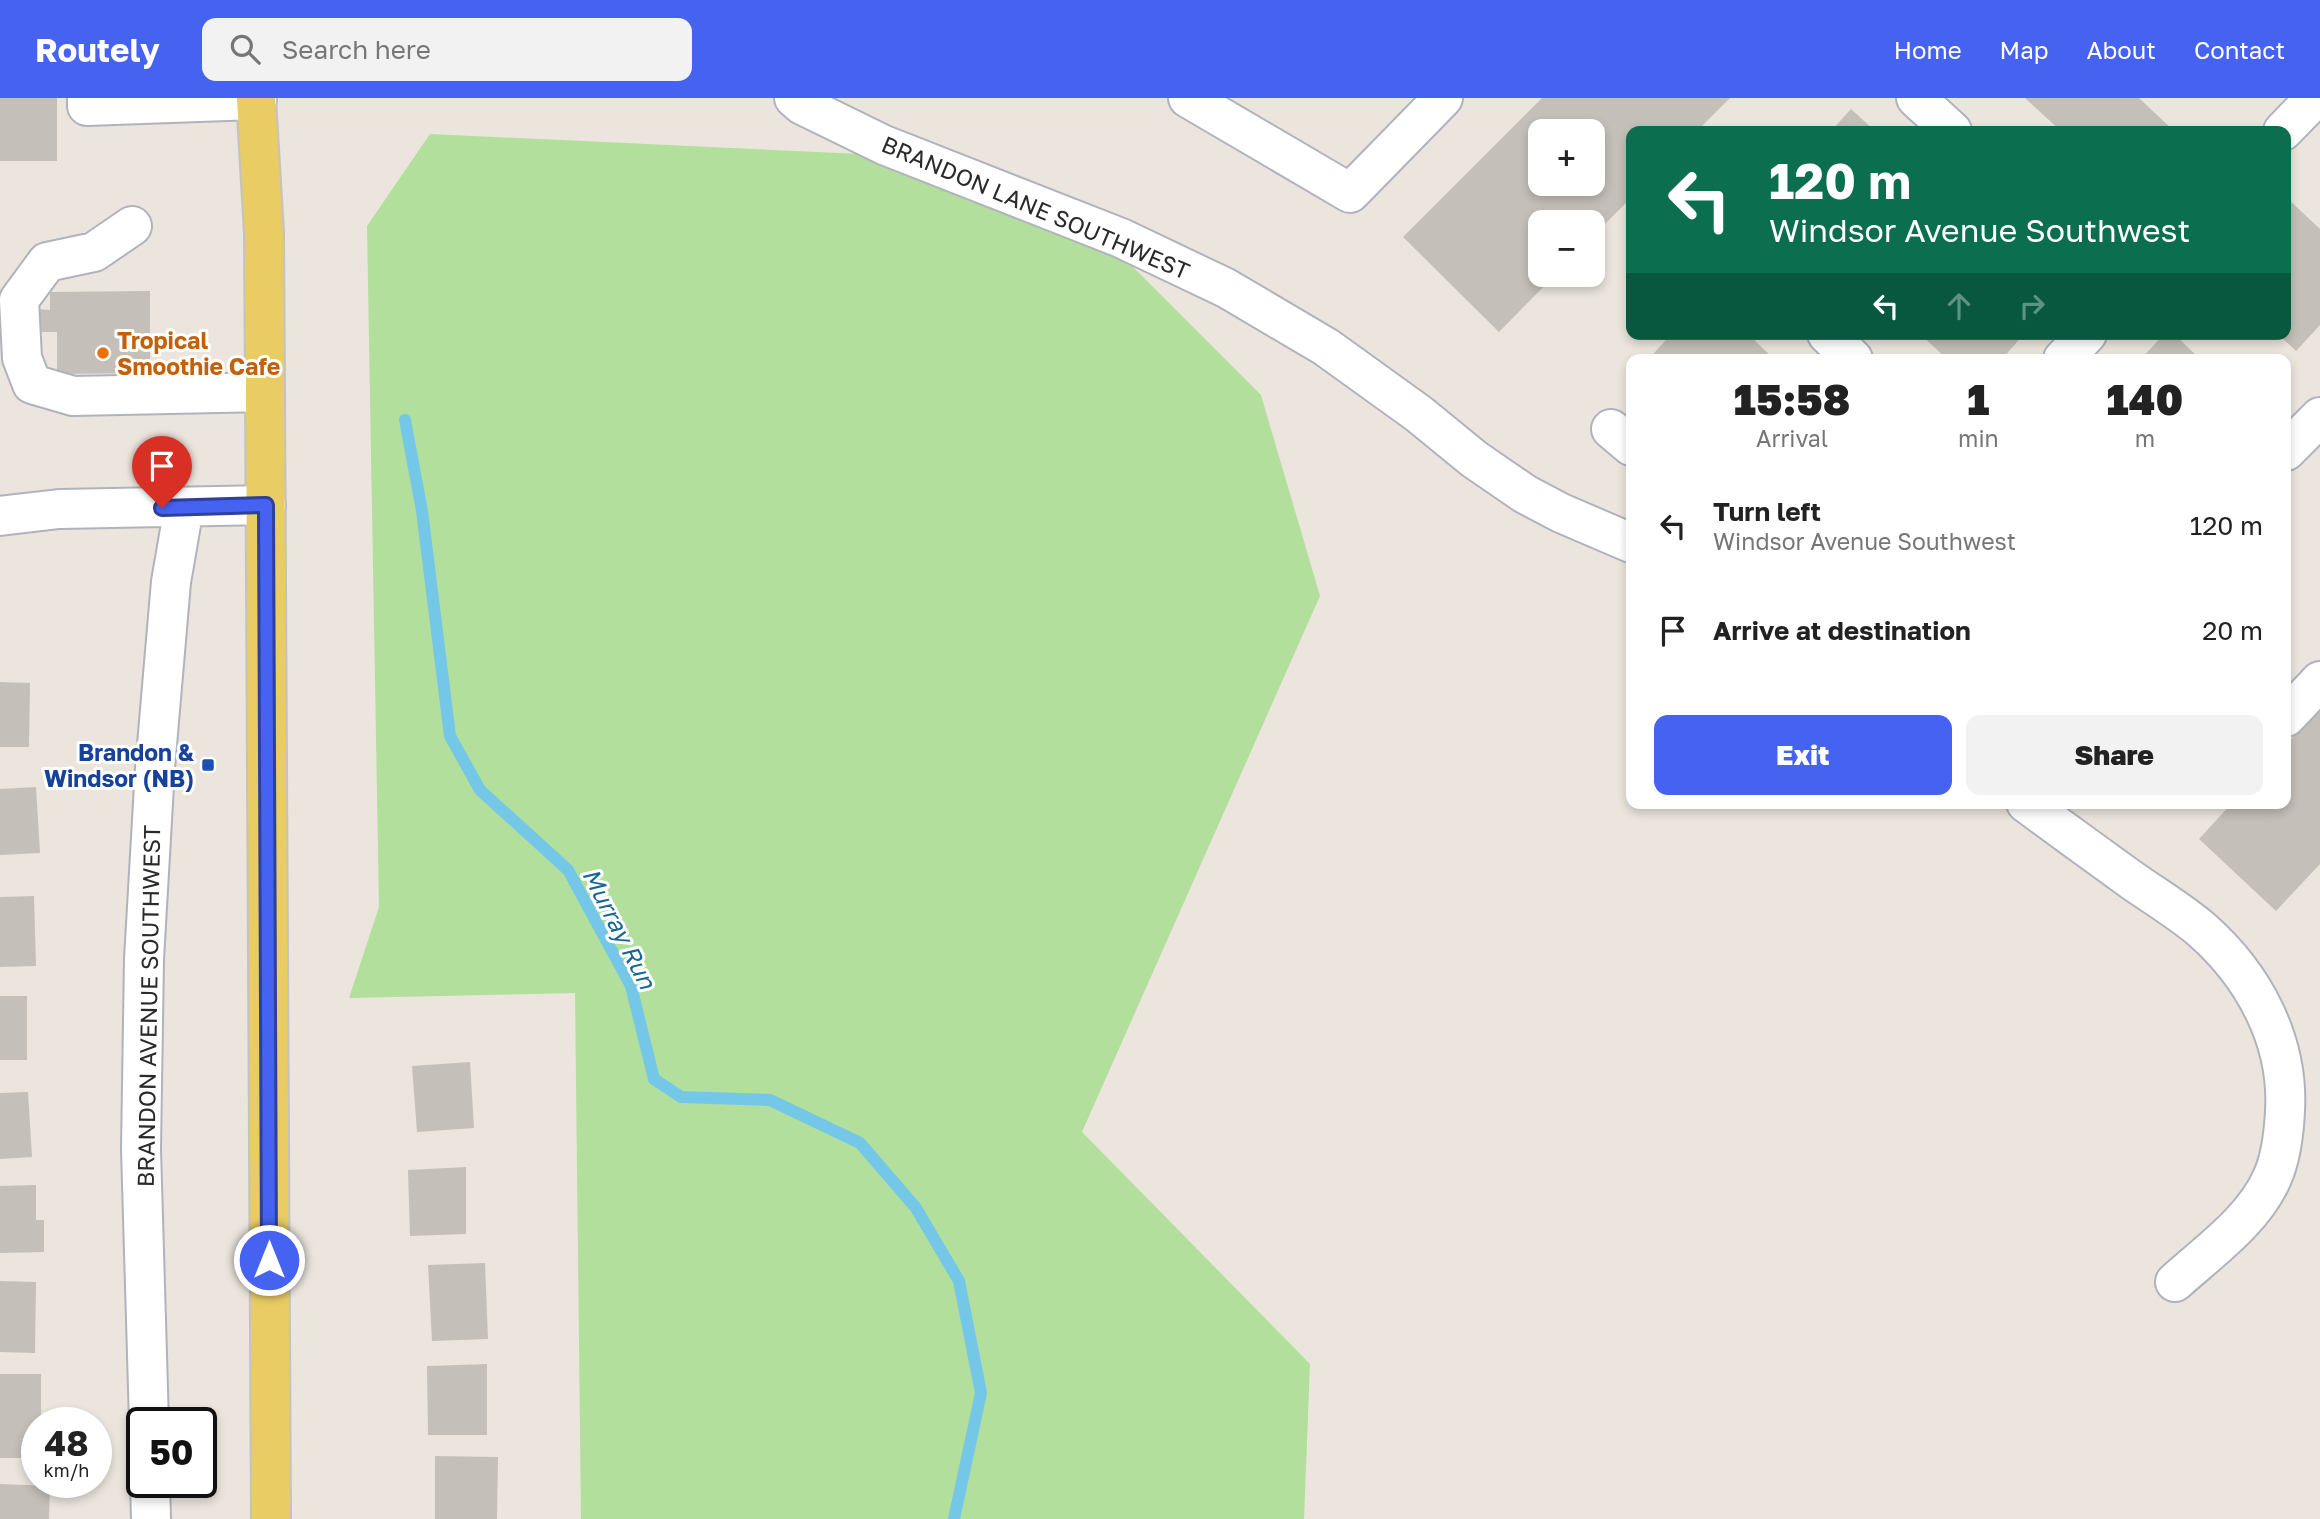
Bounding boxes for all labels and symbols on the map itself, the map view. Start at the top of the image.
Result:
street label: BRANDON LANE SOUTHWEST [878,129,1194,285]
place label: Tropical Smoothie Cafe [117,326,280,380]
marker: Tropical Smoothie Cafe [95,345,111,361]
pin [132,436,192,508]
place label: Brandon & Windsor (NB) [44,738,195,792]
marker: Brandon & Windsor (NB) [200,757,216,773]
street label: BRANDON AVENUE SOUTHWEST [131,825,165,1187]
water label: Murray Run [576,863,663,995]
position arrow [232,1223,306,1297]
speed limit sign: 50 [126,1407,217,1498]

